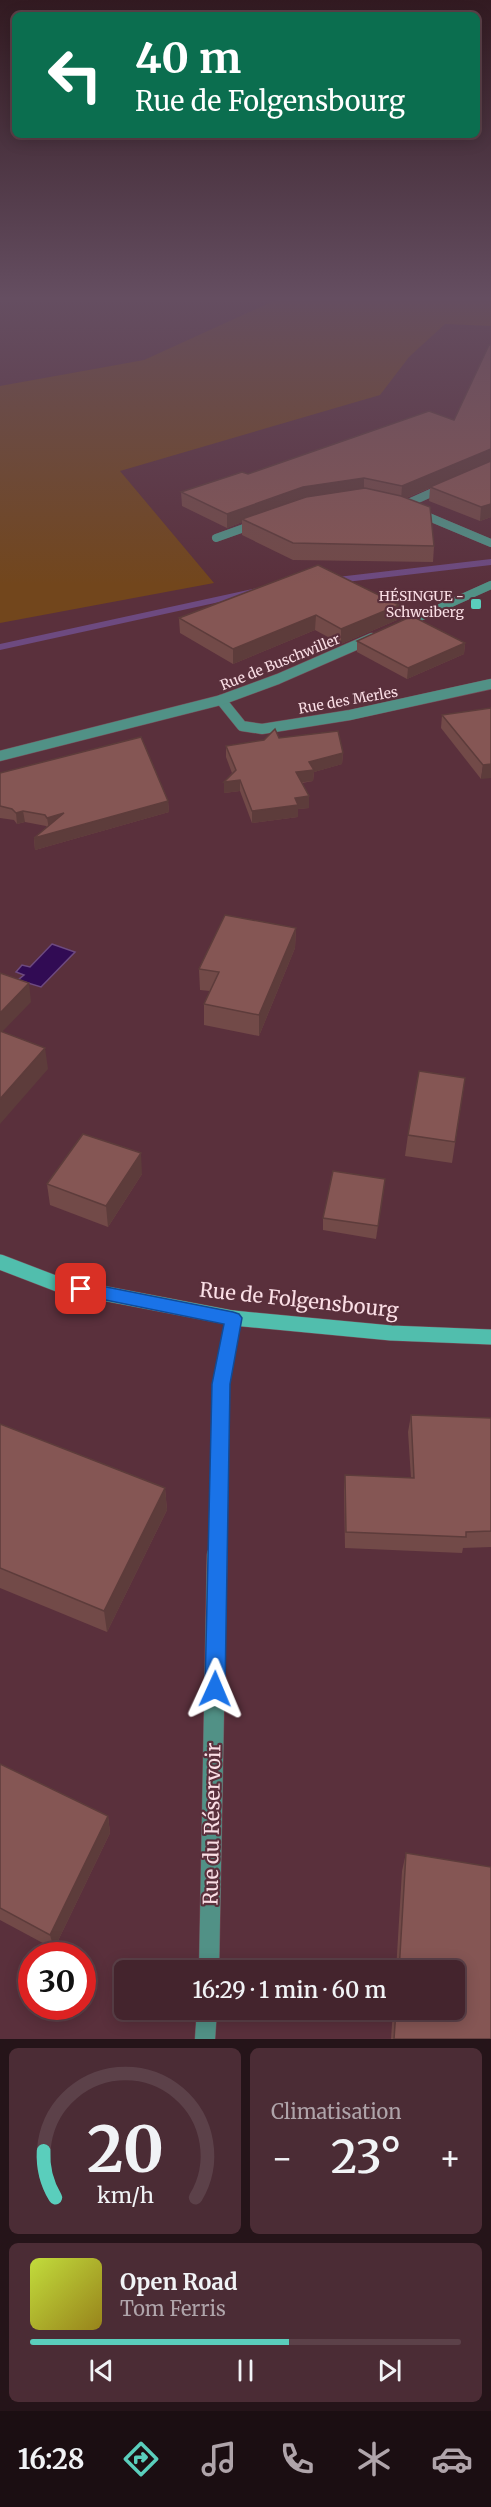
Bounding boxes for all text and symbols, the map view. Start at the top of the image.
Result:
text: 40 m [135,32,241,84]
icon: left [36,36,114,114]
text: Rue de Folgensbourg [135,84,405,118]
place label: HÉSINGUE - Schweiberg [379,587,465,621]
marker: HÉSINGUE - Schweiberg [469,597,483,611]
street label: Rue de Buschwiller [217,630,343,694]
street label: Rue des Merles [297,682,399,718]
pin [55,1263,106,1314]
icon: arrive [64,1272,97,1305]
street label: Rue de Folgensbourg [198,1277,400,1322]
position arrow [183,1657,247,1721]
street label: Rue du Réservoir [198,1742,225,1906]
speed limit sign: 30 [18,1942,96,2020]
text: 16:29 · 1 min · 60 m [193,1976,386,2004]
text: Climatisation [271,2099,402,2124]
text: 20 [86,2111,164,2189]
text: 23° [331,2129,401,2185]
text: − [271,2138,293,2179]
text: + [439,2138,461,2179]
text: km/h [97,2182,153,2209]
text: Open Road [120,2268,238,2296]
text: Tom Ferris [120,2296,226,2321]
icon: previous [85,2354,118,2387]
icon: pause [229,2354,262,2387]
icon: next [373,2354,406,2387]
icon: directions [120,2438,162,2480]
icon: music [198,2438,240,2480]
icon: phone [276,2438,318,2480]
icon: climate [353,2438,395,2480]
icon: car [431,2438,473,2480]
text: 16:28 [18,2442,84,2476]

